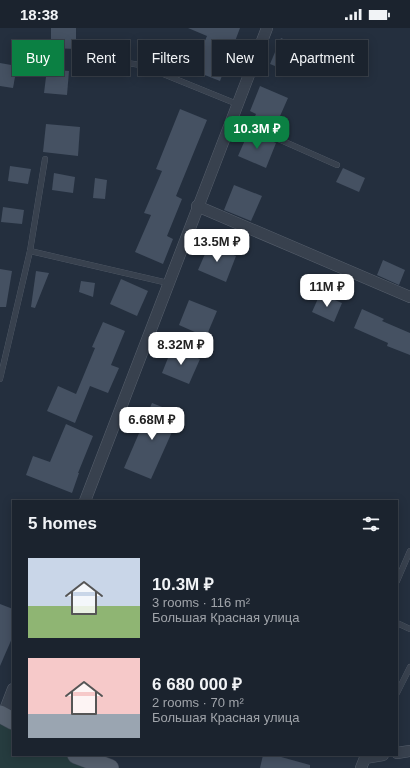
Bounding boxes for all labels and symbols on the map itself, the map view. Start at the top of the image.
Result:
pin: 10.3M ₽ [220,116,294,150]
pin: 13.5M ₽ [180,229,254,263]
pin: 11M ₽ [299,274,355,308]
pin: 8.32M ₽ [144,332,218,366]
pin: 6.68M ₽ [115,407,189,441]

